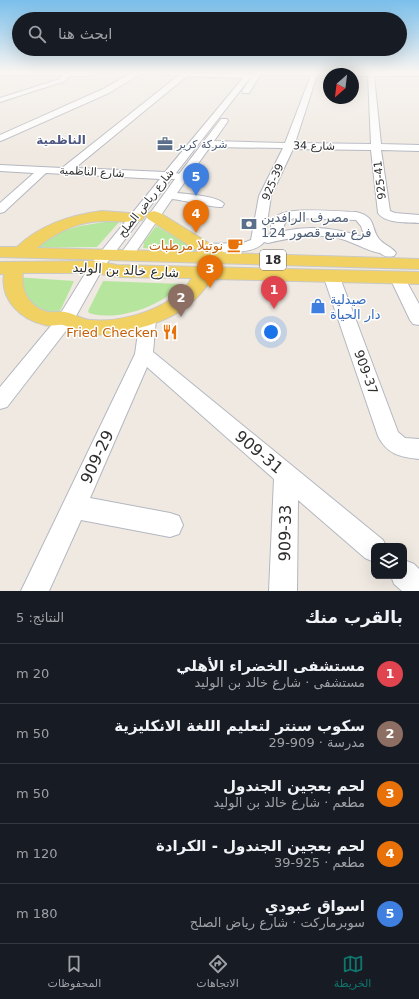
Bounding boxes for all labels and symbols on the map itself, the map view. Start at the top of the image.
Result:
north arrow [323,68,359,104]
district label: الناظمية [36,133,86,147]
office icon: شركة كرير [156,135,174,153]
place label: شركة كرير [176,138,227,151]
street label: شارع 34 [293,139,335,153]
street label: 925-41 [371,160,389,200]
street label: 925-39 [259,162,287,202]
pin: 5 [183,163,209,196]
street label: شارع الناظمية [59,164,125,180]
street label: شارع رياض الصلح [115,166,177,240]
pin: 4 [183,200,209,233]
place label: مصرف الرافدين فرع سبع قصور 124 [261,210,372,241]
bank icon: مصرف الرافدين فرع سبع قصور 124 [240,215,258,233]
cafe icon: نوتيلا مرطبات [226,236,244,254]
place label: نوتيلا مرطبات [149,238,223,254]
road number: 18 [260,250,286,270]
pin: 3 [197,255,223,288]
street label: شارع خالد بن الوليد [72,260,180,281]
pin: 1 [261,276,287,309]
pin: 2 [168,284,194,317]
place label: صيدلية دار الحياة [330,292,381,323]
shop icon: صيدلية دار الحياة [309,297,327,315]
your location [261,322,281,342]
restaurant icon: Fried Checken [161,323,179,341]
place label: Fried Checken [66,325,158,340]
street label: 909-37 [351,348,381,396]
street label: 909-29 [76,427,118,487]
street label: 909-31 [231,427,287,477]
street label: 909-33 [275,505,295,561]

